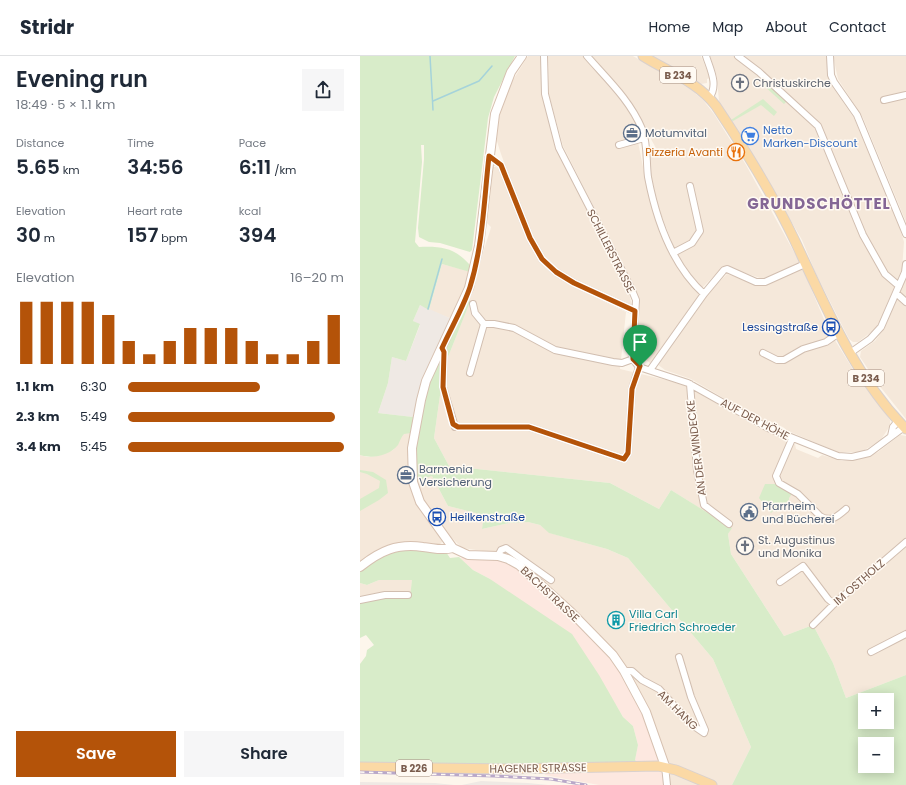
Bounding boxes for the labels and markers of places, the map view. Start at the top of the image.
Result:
church icon: Christuskirche [730,73,750,93]
place label: Christuskirche [753,75,831,91]
place label: Netto Marken-Discount [763,122,858,151]
office icon: Motumvital [622,123,642,143]
place label: Motumvital [645,125,707,141]
supermarket icon: Netto Marken-Discount [740,126,760,146]
restaurant icon: Pizzeria Avanti [726,142,746,162]
place label: Pizzeria Avanti [645,144,723,160]
bus stop icon: Lessingstraße [821,317,841,337]
place label: Lessingstraße [742,319,818,335]
pin [623,325,657,366]
place label: Barmenia Versicherung [419,461,492,490]
office icon: Barmenia Versicherung [396,465,416,485]
place label: Pfarrheim und Bücherei [762,498,835,527]
public building icon: Pfarrheim und Bücherei [739,502,759,522]
bus stop icon: Heilkenstraße [427,507,447,527]
place label: Heilkenstraße [450,509,525,525]
place label: St. Augustinus und Monika [758,532,835,561]
church icon: St. Augustinus und Monika [735,536,755,556]
place label: Villa Carl Friedrich Schroeder [629,606,736,635]
building icon: Villa Carl Friedrich Schroeder [606,610,626,630]

